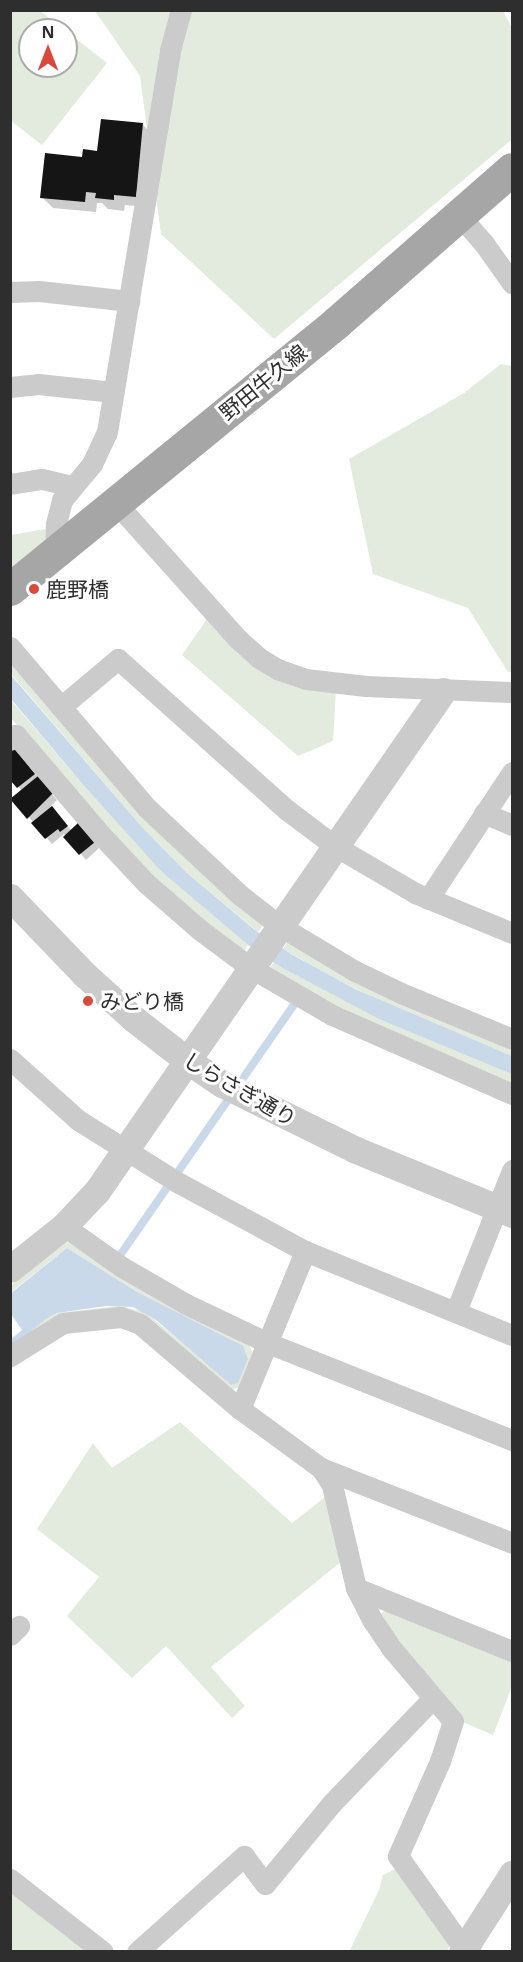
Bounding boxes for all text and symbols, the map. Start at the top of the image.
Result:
north arrow [18,18,78,78]
text: N [41,21,55,43]
street label: 野田牛久線 [214,339,312,425]
place label: 鹿野橋 [46,576,109,602]
marker: 鹿野橋 [27,582,41,596]
place label: みどり橋 [100,988,184,1014]
marker: みどり橋 [81,994,95,1008]
street label: しらさぎ通り [179,1047,301,1131]

